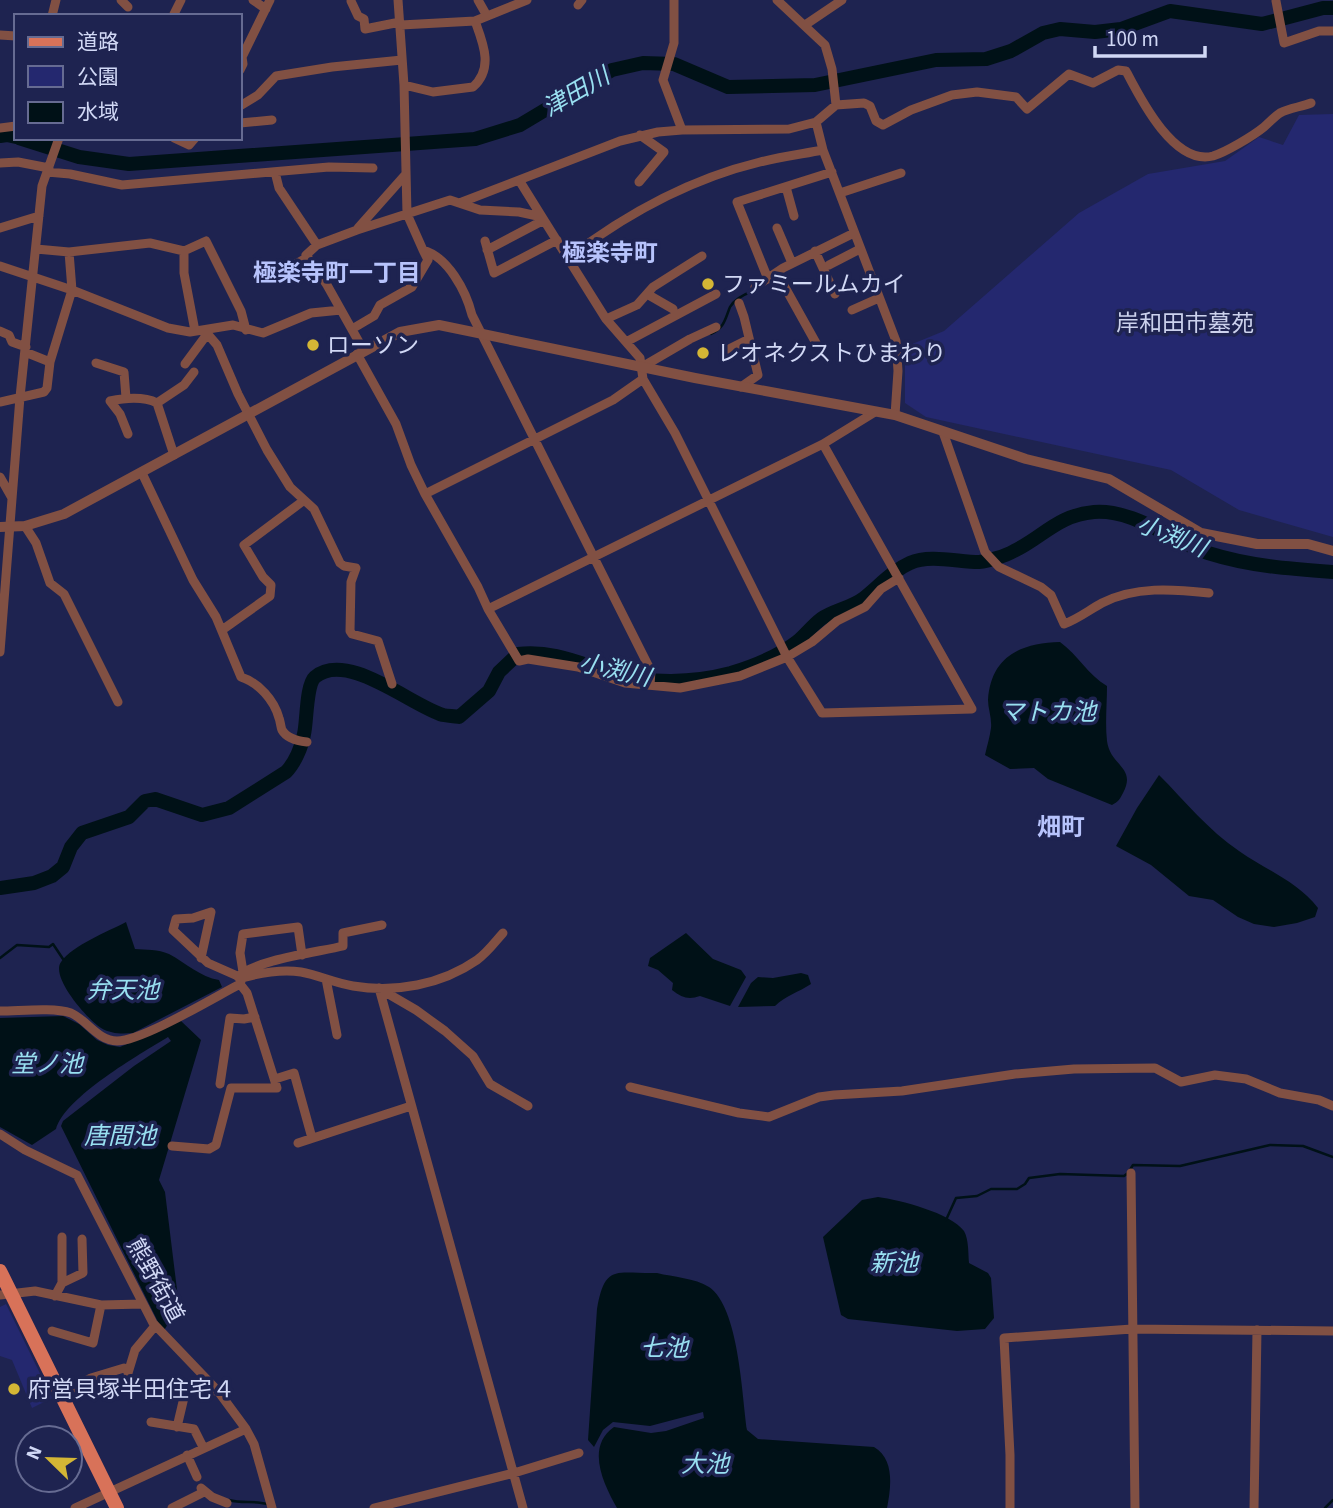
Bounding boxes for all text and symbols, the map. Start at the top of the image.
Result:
legend [14,14,242,140]
scale bar [1095,14,1205,58]
text: 100 m [1106,24,1159,54]
text: 道路 [77,27,119,57]
water label: 津田川 [536,58,619,126]
text: 公園 [77,62,119,92]
text: 水域 [77,97,119,127]
district label: 極楽寺町 [562,236,658,271]
district label: 極楽寺町一丁目 [253,256,421,291]
place label: ファミールムカイ [722,268,906,301]
marker: ファミールムカイ [700,276,716,292]
park label: 岸和田市墓苑 [1116,307,1254,340]
place label: ローソン [327,329,419,362]
marker: ローソン [305,337,321,353]
place label: レオネクストひまわり [717,337,946,370]
marker: レオネクストひまわり [695,345,711,361]
water label: 小渕川 [1132,507,1215,567]
water label: 小渕川 [576,645,657,696]
water label: マトカ池 [1000,695,1098,730]
district label: 畑町 [1037,810,1085,845]
water label: 弁天池 [87,973,161,1008]
water label: 堂ノ池 [11,1047,85,1082]
water label: 唐間池 [84,1119,158,1154]
street label: 熊野街道 [119,1232,192,1328]
water label: 新池 [870,1246,920,1281]
water label: 七池 [640,1331,690,1366]
place label: 府営貝塚半田住宅４ [28,1373,235,1406]
marker: 府営貝塚半田住宅４ [6,1381,22,1397]
north arrow [14,1424,84,1494]
text: N [20,1442,50,1464]
water label: 大池 [681,1447,731,1482]

